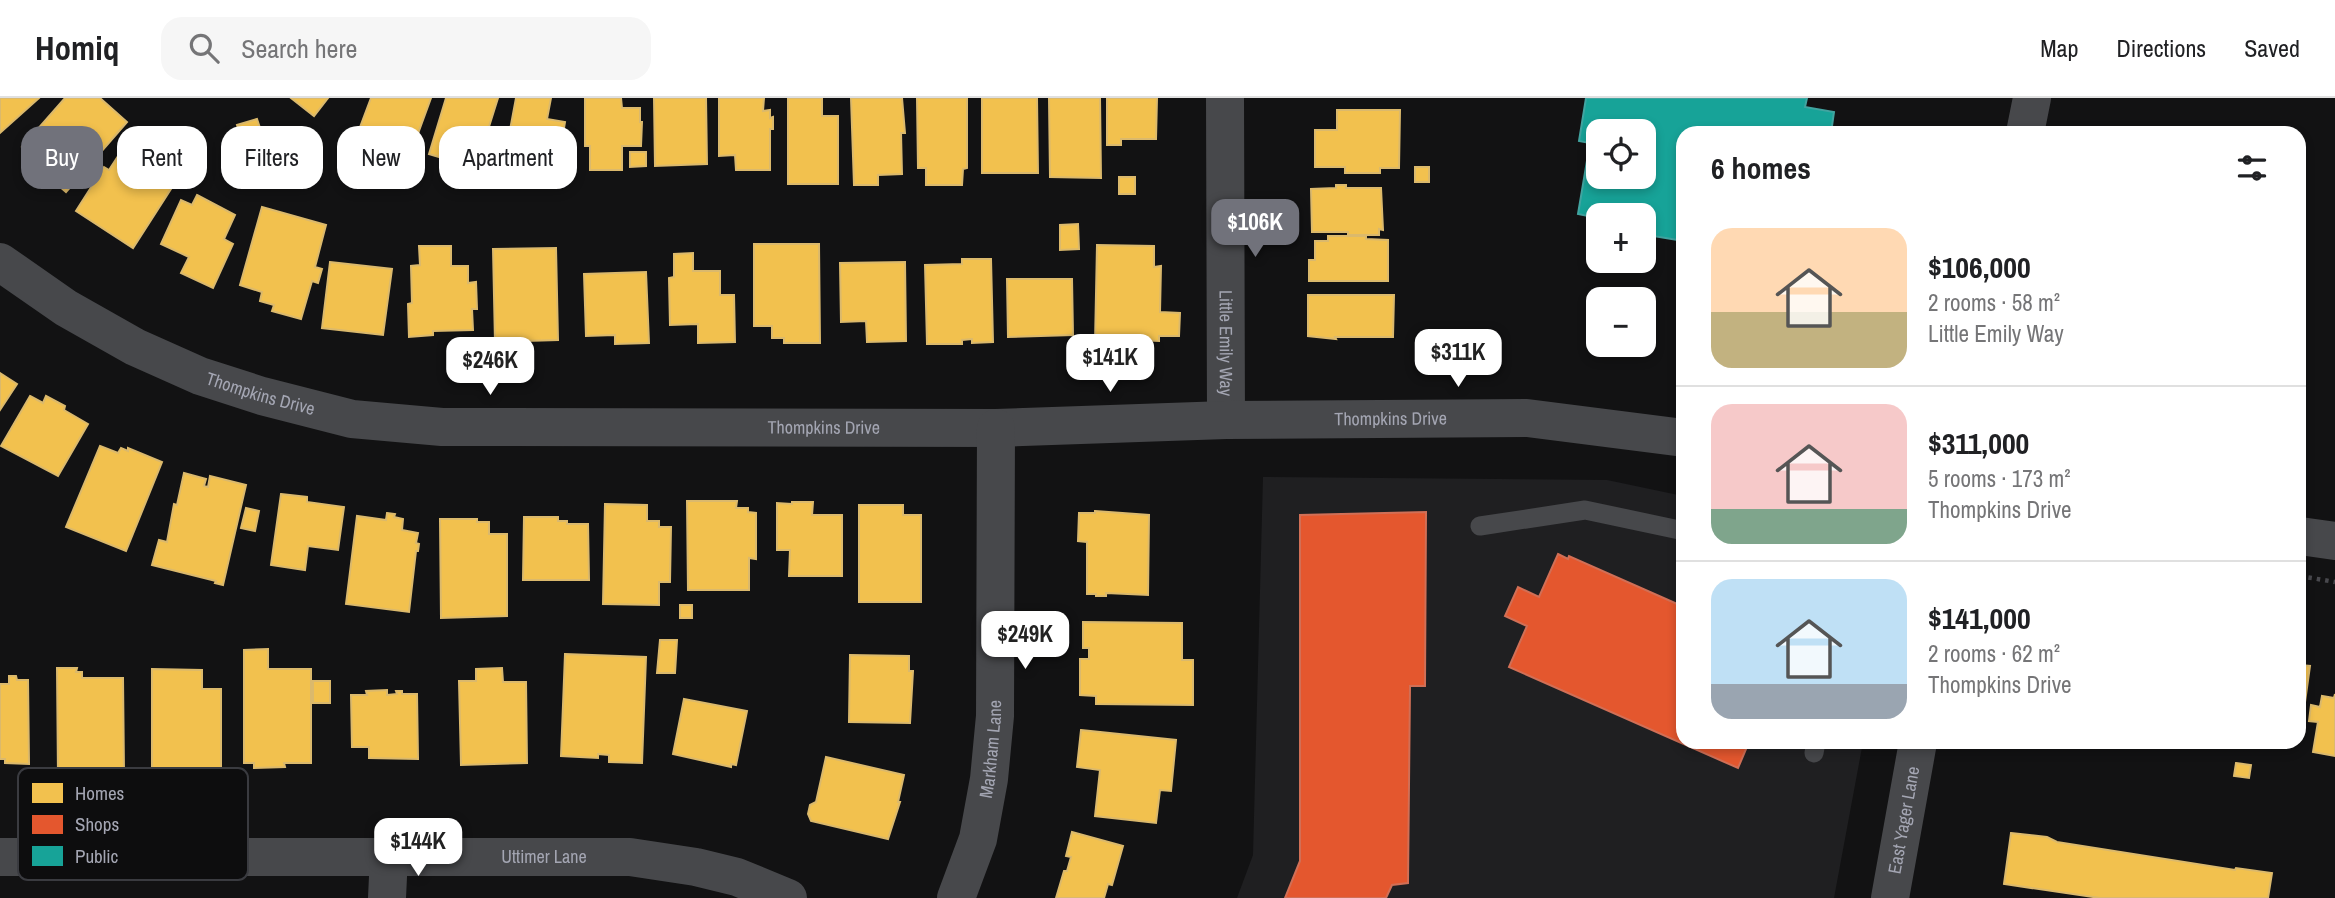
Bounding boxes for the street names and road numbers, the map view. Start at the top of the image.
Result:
street label: Little Emily Way [1214,290,1239,397]
street label: Thompkins Drive [203,366,318,421]
street label: Thompkins Drive [1334,406,1447,431]
street label: Thompkins Drive [767,415,880,440]
street label: Markham Lane [973,700,1007,800]
street label: East Yager Lane [1882,764,1925,876]
street label: Uttimer Lane [501,844,587,869]

